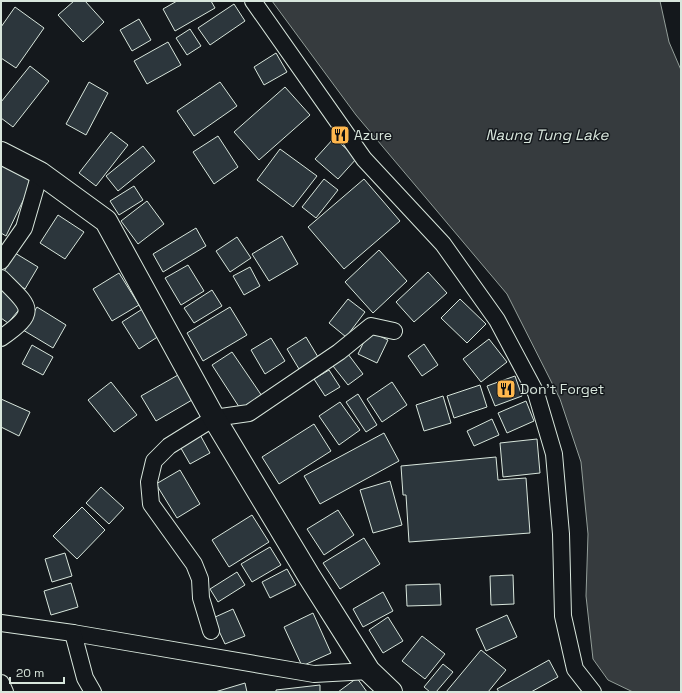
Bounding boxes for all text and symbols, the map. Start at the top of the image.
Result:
restaurant icon: Azure [329,124,351,146]
water label: Naung Tung Lake [486,125,610,144]
place label: Azure [354,126,392,144]
restaurant icon: Don't Forget [495,378,517,400]
place label: Don't Forget [520,380,604,398]
scale bar [10,659,64,685]
text: 20 m [16,665,44,681]

